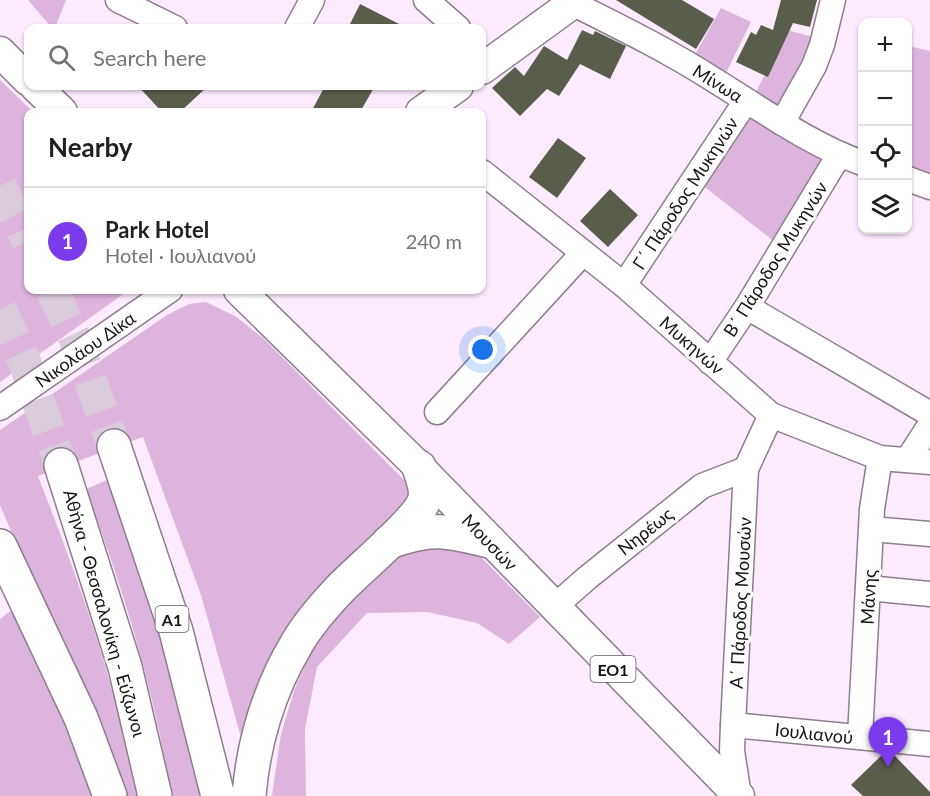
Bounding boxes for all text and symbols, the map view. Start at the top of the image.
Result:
map controls [858,18,912,234]
button: + [858,18,912,72]
search box [24,24,486,90]
icon: search [45,41,78,74]
text: Search here [93,44,206,71]
street label: Μίνωα [689,59,747,107]
button: − [858,72,912,126]
street label: Γ΄ Πάροδος Μυκηνών [628,113,742,273]
button: locate [858,126,912,180]
text: Nearby [48,131,133,163]
street label: Β΄ Πάροδος Μυκηνών [718,177,832,341]
button: layers [858,180,912,234]
text: Park Hotel [105,216,209,243]
text: 1 [62,229,73,253]
text: 240 m [406,229,462,253]
text: Hotel · Ιουλιανού [105,243,256,267]
street label: Νικολάου Δίκα [31,306,140,392]
street label: Μυκηνών [655,311,729,379]
your location [468,335,497,364]
street label: Αθήνα - Θεσσαλονίκη - Εύζωνοι [59,487,151,739]
street label: Νηρέως [613,502,678,560]
street label: Μουσών [458,509,522,575]
street label: Α΄ Πάροδος Μουσών [725,517,755,689]
street label: Μάνης [856,568,880,625]
road number: Α1 [156,606,188,632]
road number: ΕΟ1 [590,656,636,682]
street label: Ιουλιανού [774,718,854,748]
pin: 1 [868,718,908,767]

